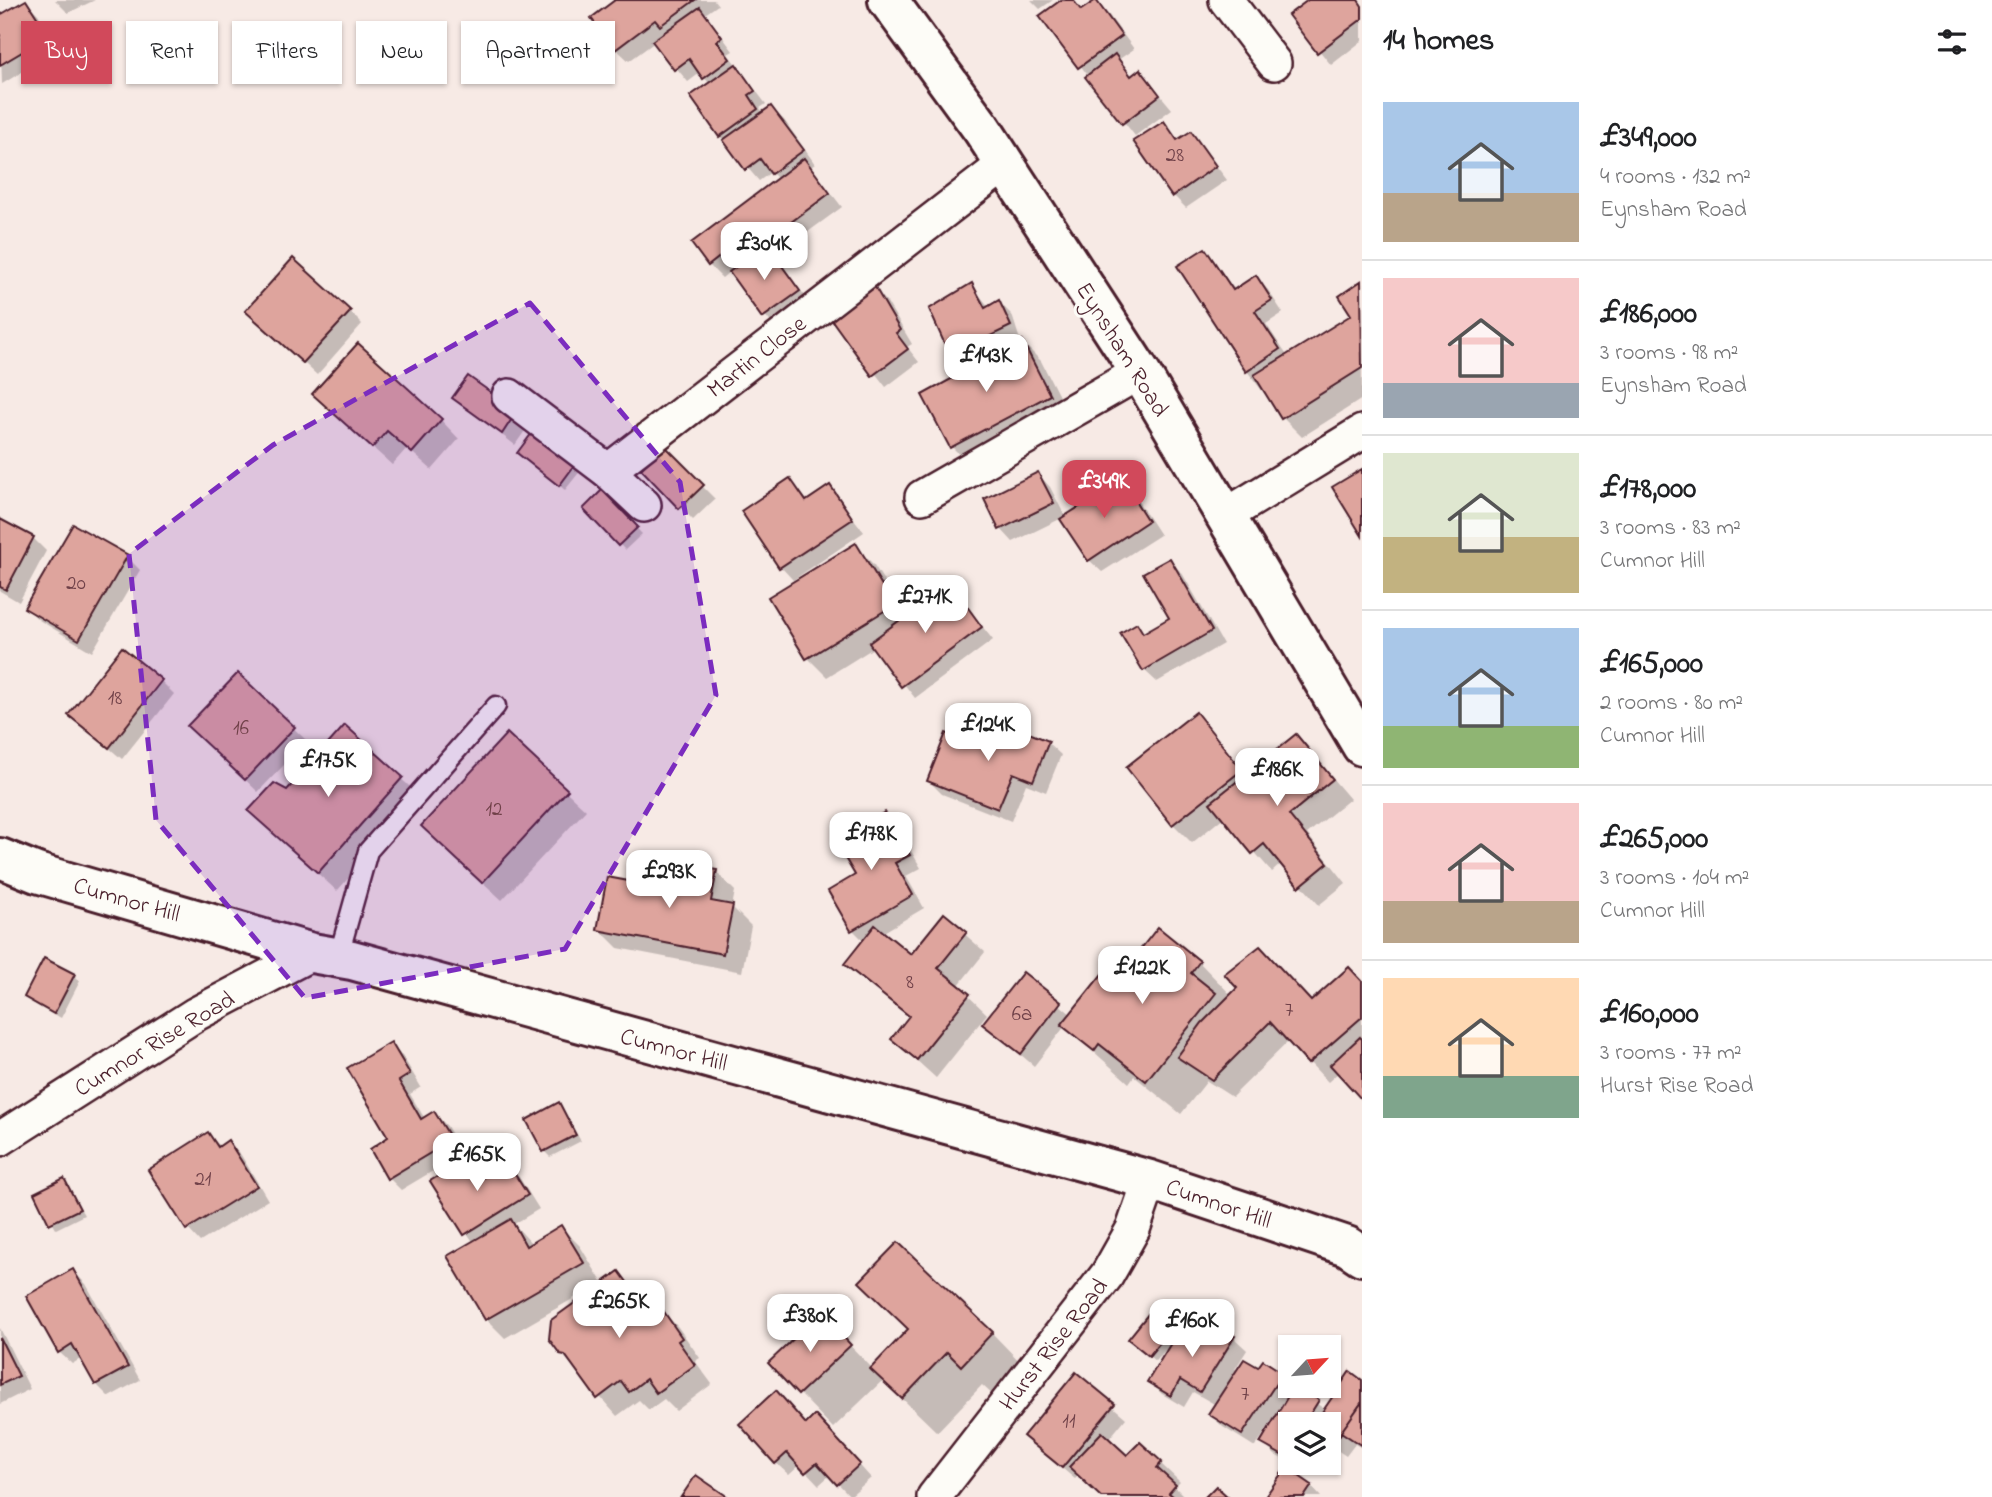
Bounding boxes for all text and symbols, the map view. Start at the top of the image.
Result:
text: 14 homes [1383,20,1494,64]
chip: Buy [21,21,112,84]
chip: Rent [126,21,218,84]
chip: Filters [232,21,342,84]
chip: New [356,21,447,84]
chip: Apartment [461,21,615,84]
icon: filters [1933,23,1971,61]
text: £349,000 [1600,117,1697,161]
icon: home [1439,130,1523,214]
house number: 28 [1166,141,1184,171]
text: 4 rooms · 132 m² [1600,161,1751,194]
text: Eynsham Road [1600,194,1747,227]
pin: £304K [715,222,813,282]
text: £304K [737,228,791,261]
street label: Eynsham Road [1065,276,1177,425]
text: £186,000 [1600,293,1697,337]
icon: home [1439,306,1523,390]
street label: Martin Close [700,308,815,408]
pin: £143K [937,334,1035,394]
text: 3 rooms · 98 m² [1600,337,1738,370]
text: £143K [960,340,1012,373]
text: Eynsham Road [1600,370,1747,403]
pin: £349K [1055,461,1153,520]
text: £349K [1078,466,1130,499]
text: £178,000 [1600,468,1696,512]
icon: home [1439,481,1523,565]
text: 3 rooms · 83 m² [1600,512,1741,545]
text: Cumnor Hill [1600,545,1705,578]
house number: 20 [66,569,86,599]
pin: £271K [876,576,974,635]
text: £271K [898,581,952,614]
text: £165,000 [1600,643,1703,687]
icon: home [1439,656,1523,740]
house number: 18 [108,684,122,714]
text: 2 rooms · 80 m² [1600,687,1743,720]
pin: £124K [939,704,1037,763]
text: £124K [961,709,1015,742]
house number: 16 [233,714,249,744]
text: Cumnor Hill [1600,720,1705,753]
pin: £175K [279,740,377,799]
text: £175K [300,745,356,778]
pin: £186K [1228,748,1326,808]
text: £186K [1251,754,1303,787]
house number: 12 [485,795,503,825]
pin: £178K [822,812,920,872]
text: £178K [845,818,897,851]
text: £265,000 [1600,818,1708,862]
icon: home [1439,831,1523,915]
pin: £293K [620,850,718,910]
text: £293K [642,856,696,889]
text: 3 rooms · 104 m² [1600,862,1749,895]
street label: Cumnor Hill [69,869,184,933]
text: Cumnor Hill [1600,895,1705,928]
pin: £122K [1093,946,1191,1006]
text: £122K [1114,952,1170,985]
house number: 8 [906,968,914,998]
street label: Cumnor Rise Road [68,983,243,1107]
text: £160,000 [1600,993,1699,1037]
house number: 7 [1285,996,1294,1026]
house number: 6a [1012,1000,1032,1030]
icon: home [1439,1006,1523,1090]
street label: Cumnor Hill [616,1020,731,1082]
text: 3 rooms · 77 m² [1600,1037,1742,1070]
text: Hurst Rise Road [1600,1070,1753,1103]
pin: £165K [428,1134,526,1193]
text: £165K [449,1139,505,1172]
house number: 21 [194,1165,212,1195]
street label: Cumnor Hill [1161,1171,1276,1240]
street label: Hurst Rise Road [992,1271,1118,1419]
pin: £265K [570,1280,668,1340]
text: £265K [589,1286,649,1319]
pin: £380K [761,1294,859,1354]
text: £380K [783,1300,837,1333]
pin: £160K [1143,1300,1241,1359]
text: £160K [1165,1305,1219,1338]
north arrow [1278,1335,1340,1398]
map controls [1278,1335,1341,1475]
house number: 7 [1241,1380,1250,1410]
house number: 11 [1062,1407,1076,1437]
button: layers [1278,1412,1341,1475]

